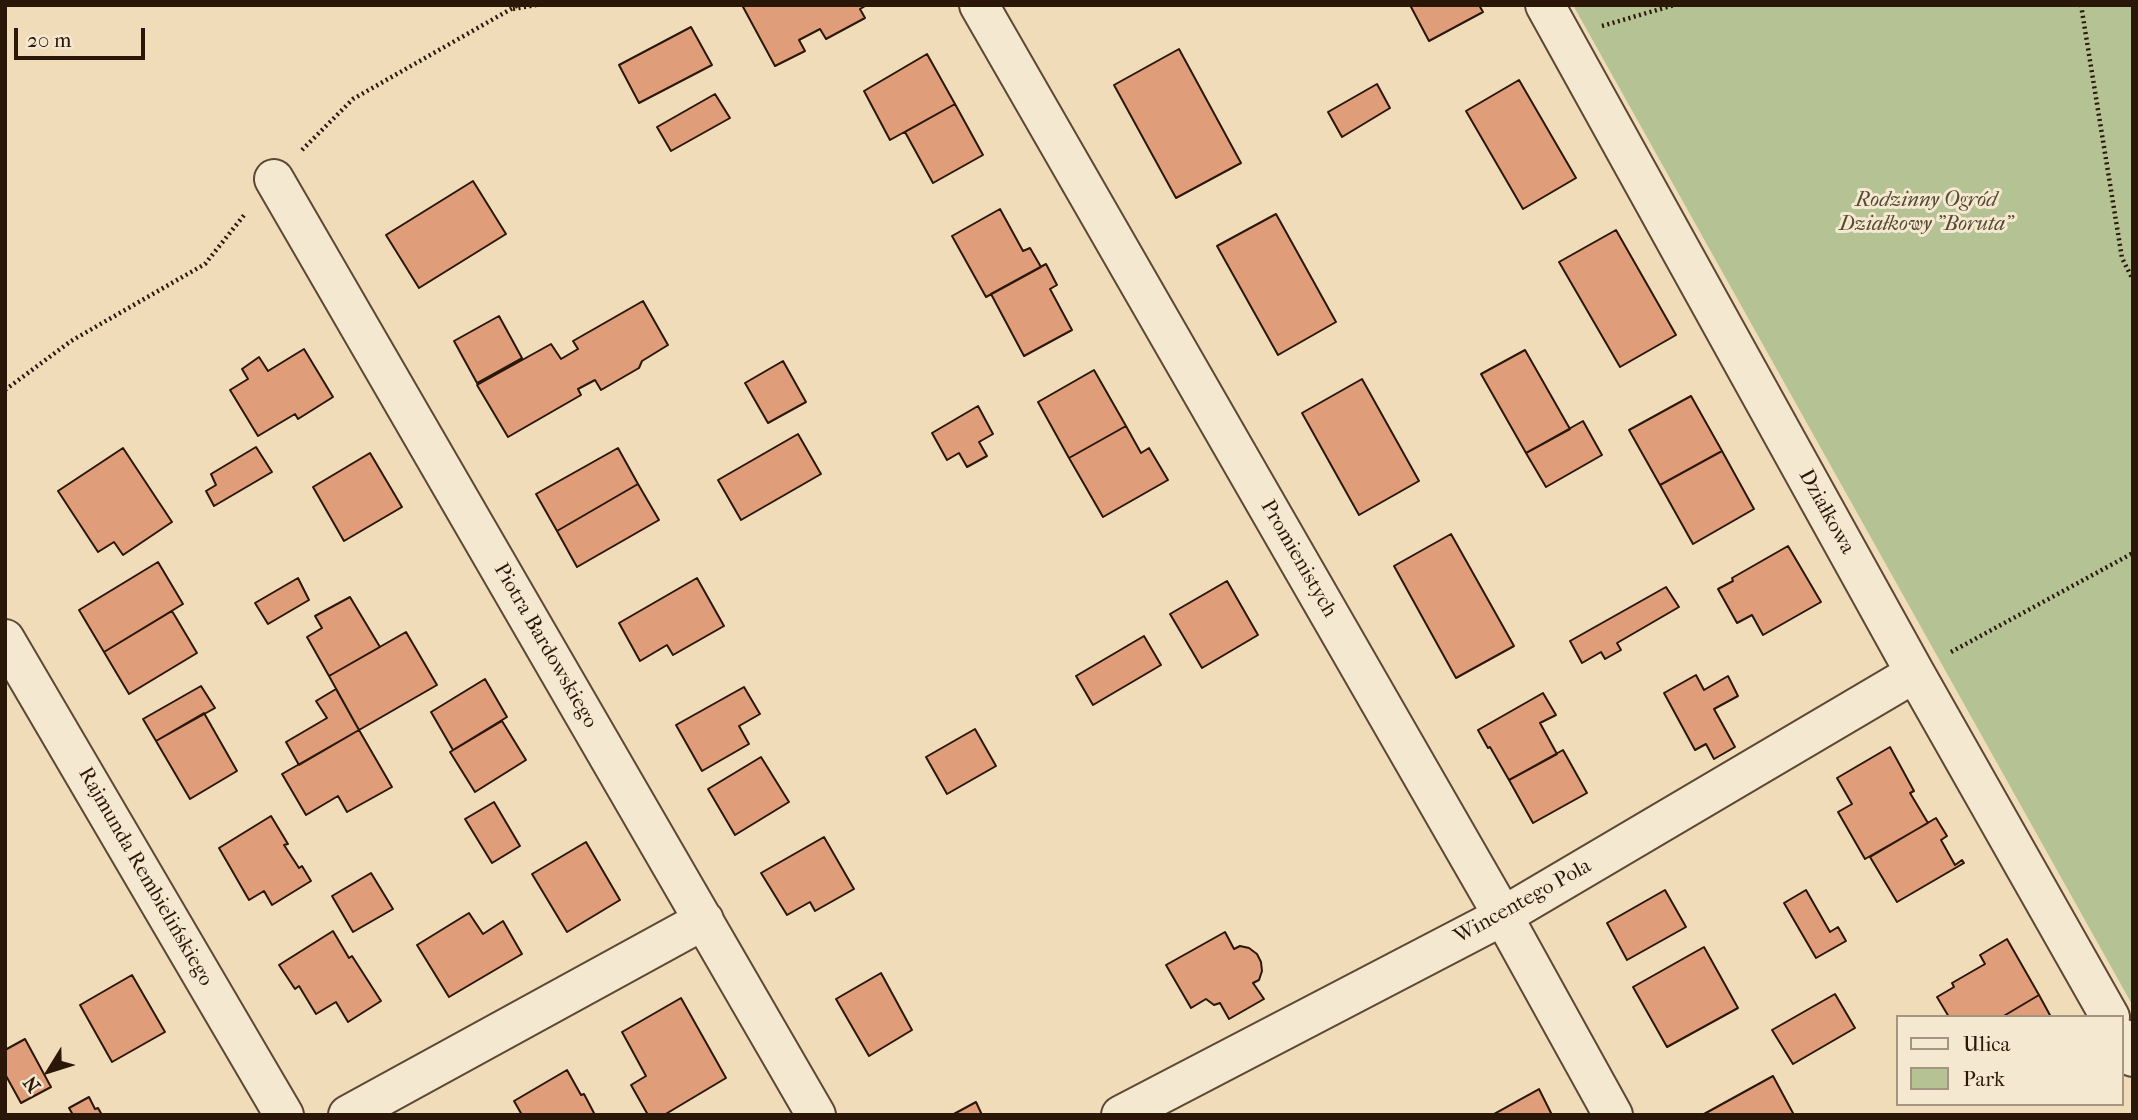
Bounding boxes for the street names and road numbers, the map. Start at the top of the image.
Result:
street label: Działkowa [1792,465,1860,559]
street label: Promienistych [1254,496,1342,622]
street label: Piotra Bardowskiego [488,559,602,733]
street label: Rajmunda Rembielińskiego [72,763,218,991]
street label: Wincentego Pola [1450,854,1596,950]

